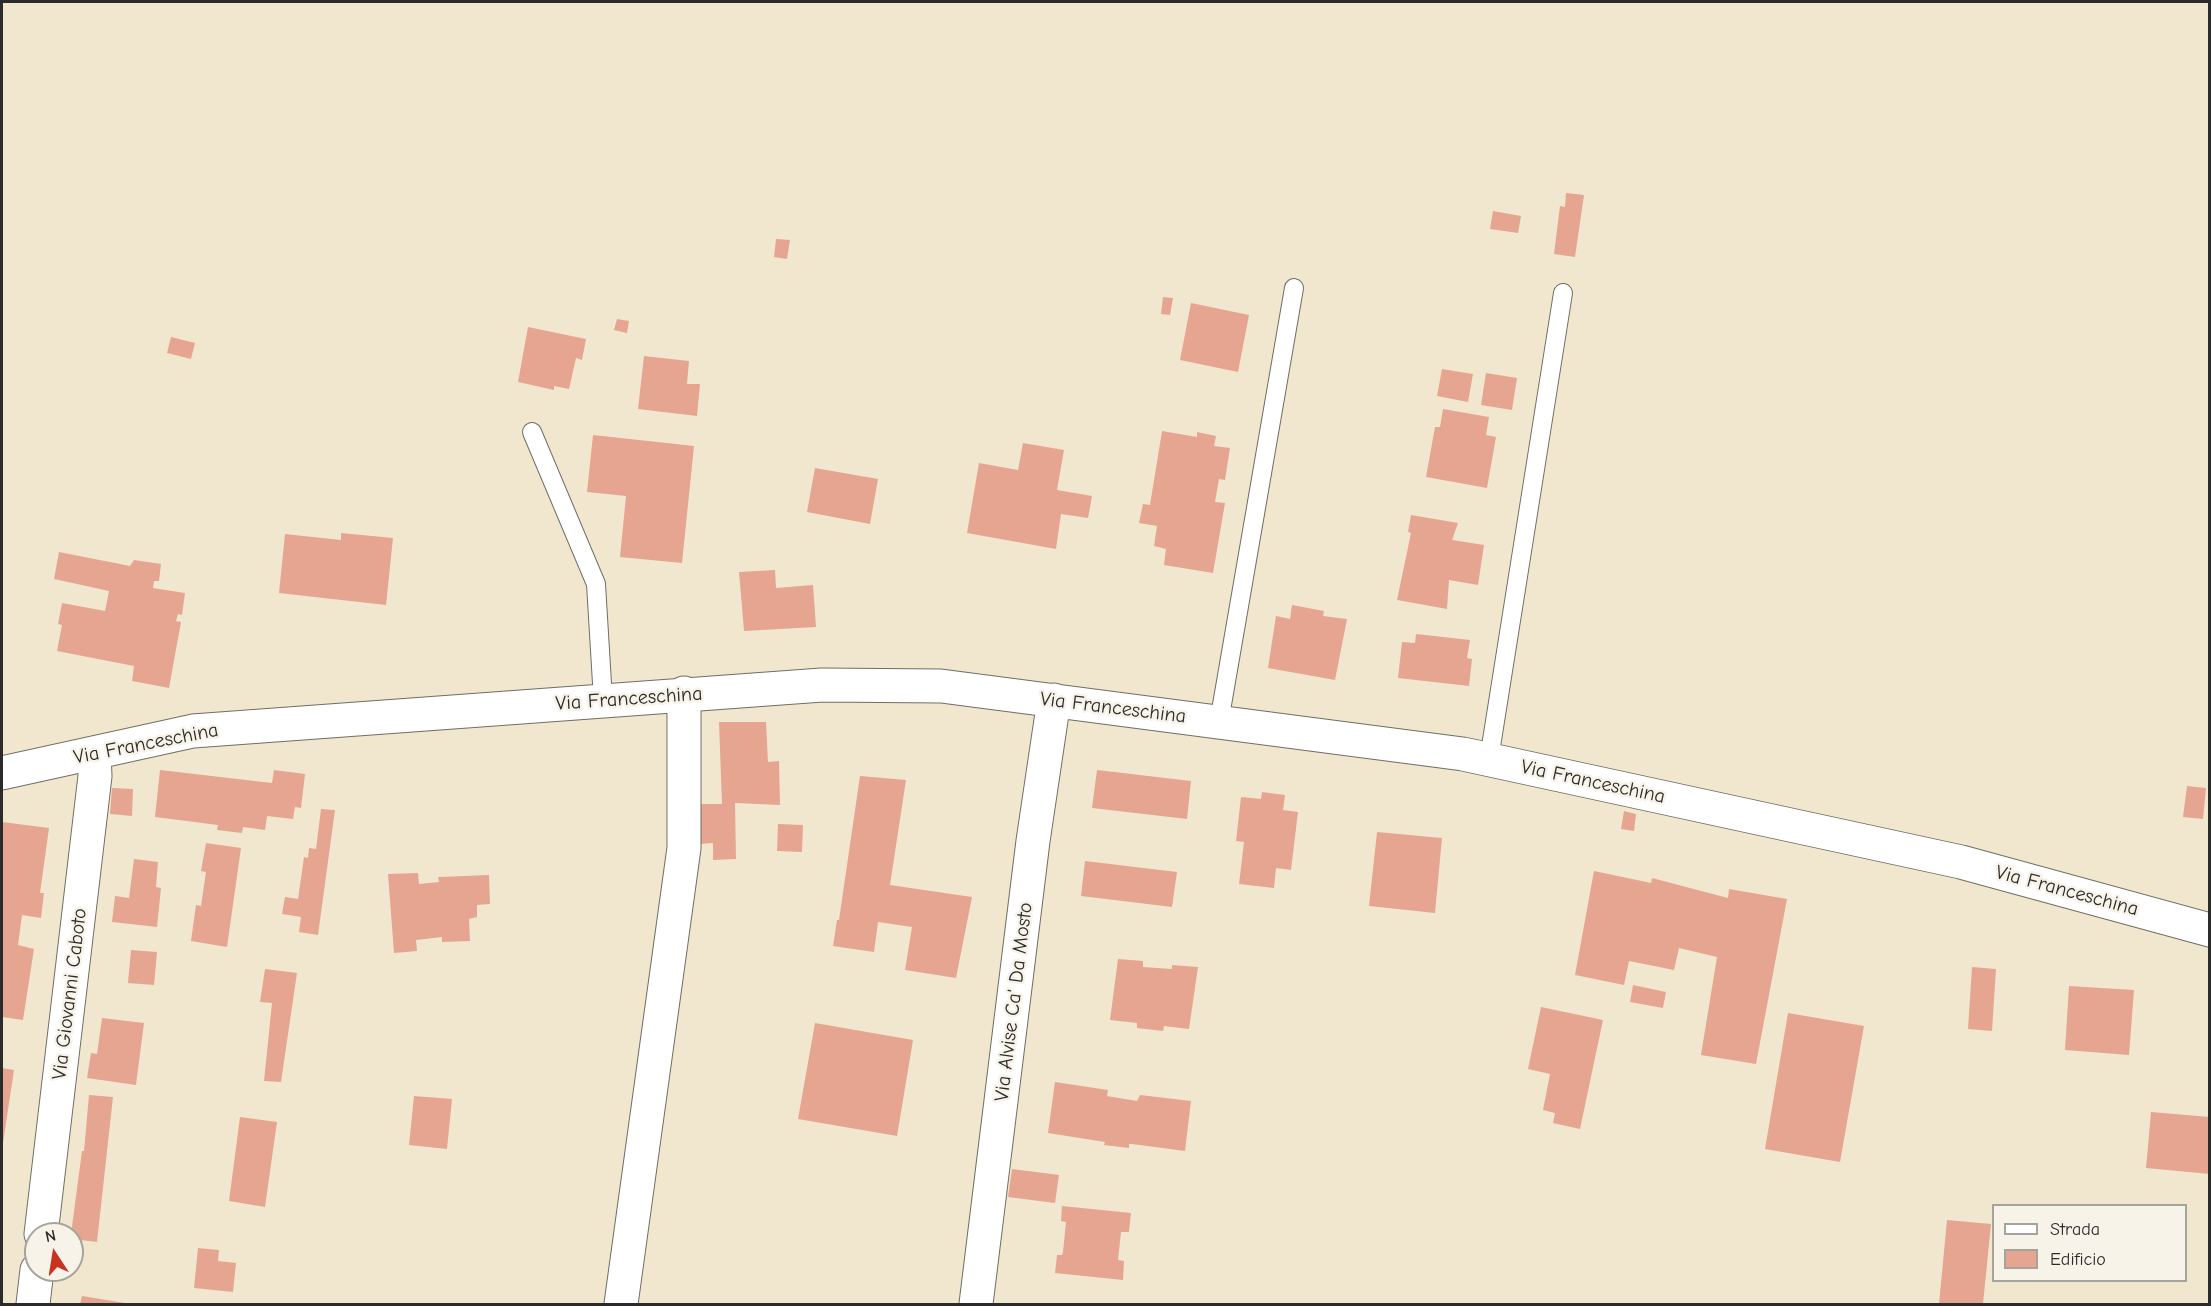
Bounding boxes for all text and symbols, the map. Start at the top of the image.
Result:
street label: Via Franceschina [555,682,703,716]
street label: Via Franceschina [1039,687,1187,729]
street label: Via Franceschina [72,718,220,770]
street label: Via Franceschina [1519,755,1667,809]
street label: Via Franceschina [1993,860,2141,922]
street label: Via Alvise Ca' Da Mosto [990,901,1038,1103]
street label: Via Giovanni Caboto [48,907,92,1081]
legend [1992,1204,2187,1282]
text: Strada [2050,1219,2100,1240]
north arrow [24,1222,84,1282]
text: N [44,1226,58,1246]
text: Edificio [2050,1249,2106,1270]

